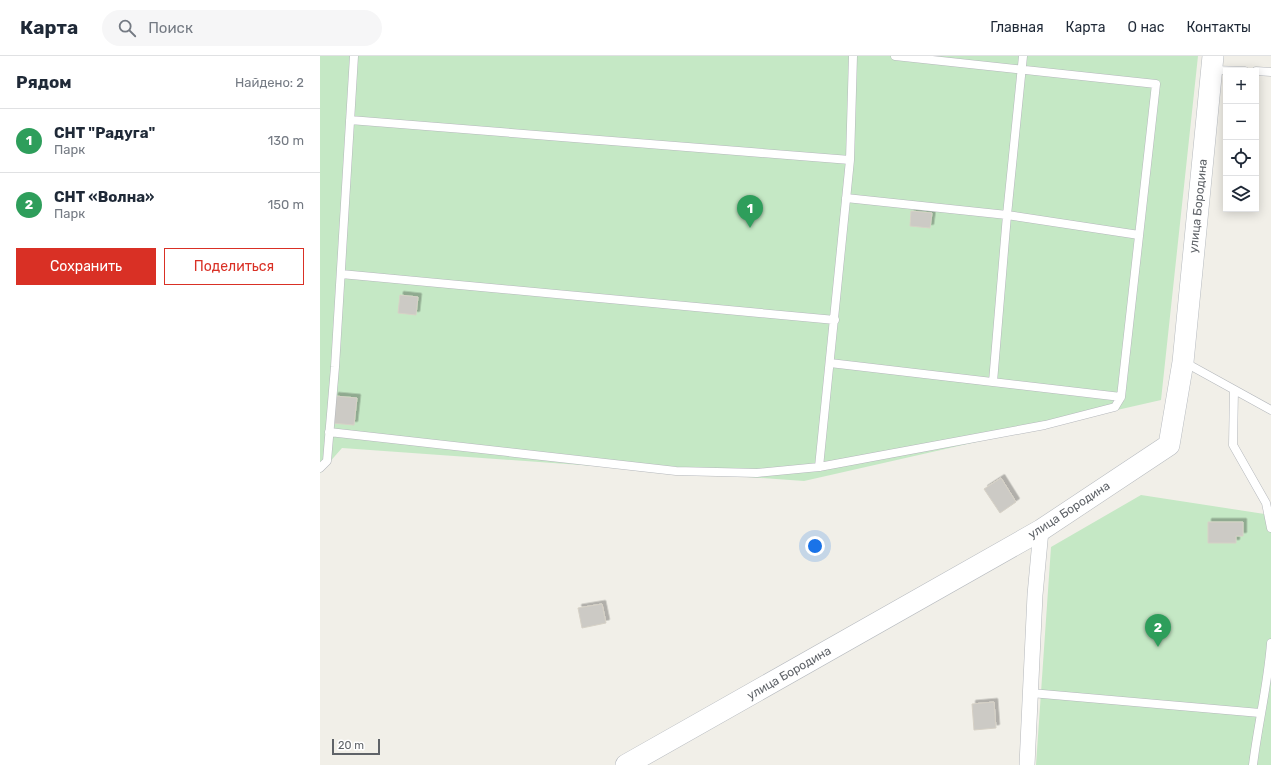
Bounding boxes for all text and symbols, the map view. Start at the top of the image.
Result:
search box [102,10,382,46]
text: Карта [20,16,78,39]
icon: search [116,17,138,39]
text: Поиск [148,19,193,37]
text: Главная [990,19,1044,36]
text: Карта [1066,19,1106,36]
text: О нас [1128,19,1164,36]
text: Контакты [1186,19,1251,36]
map controls [1223,68,1259,212]
button: + [1223,68,1259,104]
text: Рядом [16,72,72,92]
text: Найдено: 2 [235,75,304,90]
button: − [1223,104,1259,140]
text: СНТ "Радуга" [54,124,155,142]
text: 1 [26,133,32,148]
text: 130 m [268,133,304,148]
button: locate [1223,140,1259,176]
text: Парк [54,142,85,157]
street label: улица Бородина [1186,158,1210,254]
button: layers [1223,176,1259,212]
text: СНТ «Волна» [54,188,154,206]
pin: 1 [737,195,763,228]
text: 2 [25,197,33,212]
text: 150 m [268,197,304,212]
text: Парк [54,206,85,221]
button: Сохранить [16,248,156,285]
button: Поделиться [164,248,304,285]
street label: улица Бородина [1026,478,1112,542]
your location [805,536,825,556]
pin: 2 [1145,614,1171,647]
street label: улица Бородина [745,643,833,703]
scale bar [332,737,380,756]
text: 20 m [338,739,364,752]

